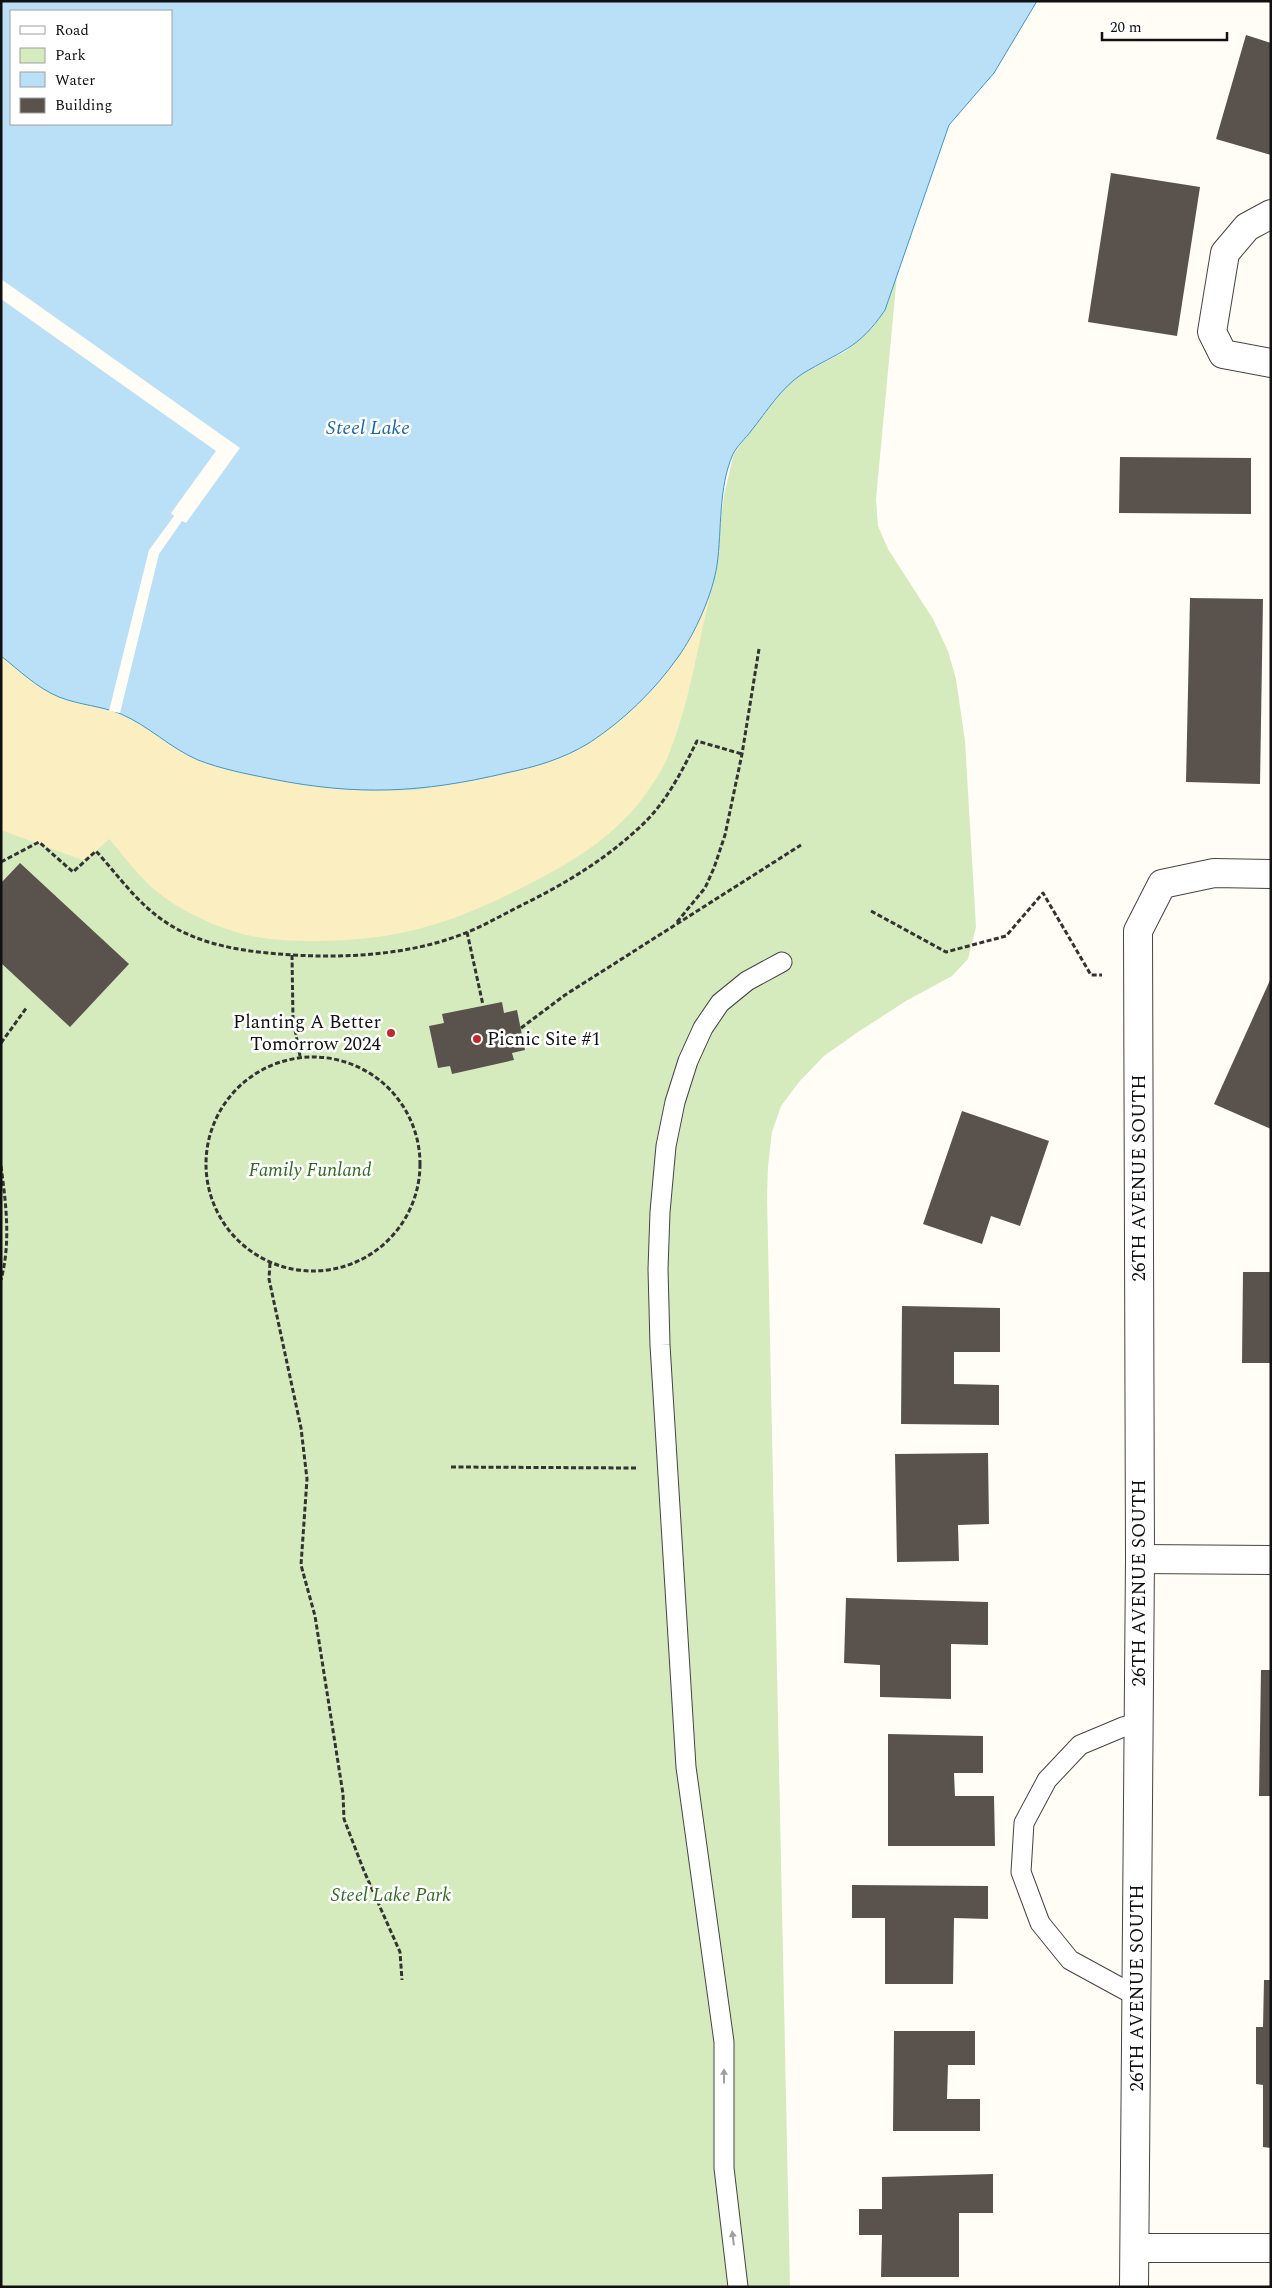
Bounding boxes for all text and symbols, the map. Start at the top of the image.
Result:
legend [10,10,172,125]
scale bar [1102,10,1227,42]
text: 20 m [1110,16,1142,39]
text: Road [55,19,89,42]
text: Park [55,44,86,67]
text: Water [55,69,95,92]
text: Building [55,94,112,117]
water label: Steel Lake [326,413,410,443]
place label: Planting A Better Tomorrow 2024 [233,1008,381,1059]
place label: Picnic Site #1 [487,1025,601,1054]
marker: Planting A Better Tomorrow 2024 [385,1027,397,1039]
marker: Picnic Site #1 [471,1033,483,1045]
street label: 26TH AVENUE SOUTH [1125,1074,1154,1282]
park label: Family Funland [249,1156,372,1185]
street label: 26TH AVENUE SOUTH [1125,1479,1154,1687]
park label: Steel Lake Park [331,1881,451,1910]
street label: 26TH AVENUE SOUTH [1123,1884,1152,2092]
one-way arrow [720,2068,728,2084]
one-way arrow [729,2230,737,2246]

